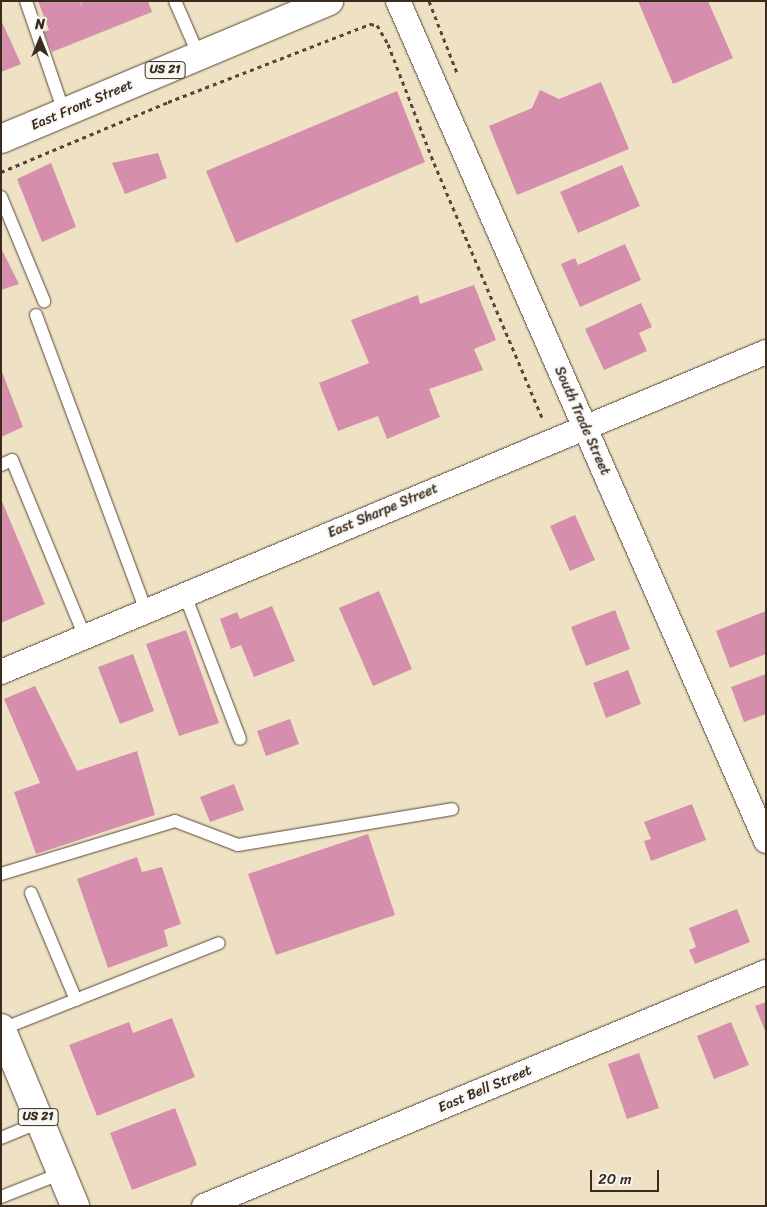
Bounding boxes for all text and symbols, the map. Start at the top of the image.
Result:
text: N [35,12,45,37]
north arrow [15,15,65,65]
road number: US 21 [144,60,186,80]
street label: East Front Street [29,76,135,134]
street label: South Trade Street [550,363,614,479]
street label: East Sharpe Street [325,480,441,542]
street label: East Bell Street [436,1062,534,1116]
road number: US 21 [17,1108,59,1126]
scale bar [592,1160,661,1192]
text: 20 m [598,1166,632,1192]

